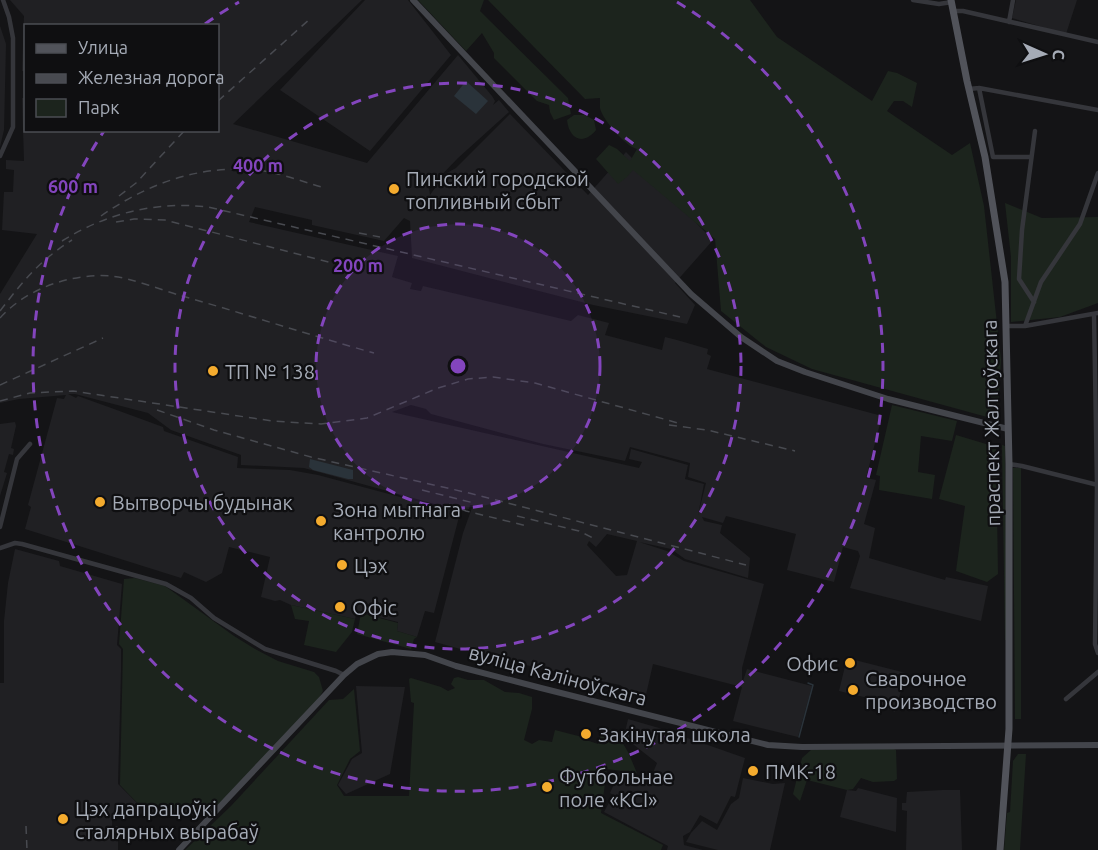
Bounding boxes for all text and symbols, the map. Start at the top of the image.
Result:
legend [24,24,219,132]
north arrow [1014,24,1074,84]
text: Улица [78,37,128,57]
text: С [1050,49,1068,60]
text: Железная дорога [78,67,225,87]
text: Парк [78,97,119,117]
text: 400 m [233,155,283,175]
place label: Пинский городской топливный сбыт [406,167,589,213]
text: 600 m [48,176,98,196]
marker: Пинский городской топливный сбыт [387,182,401,196]
text: 200 m [333,255,383,275]
street label: праспект Жалтоўскага [978,319,1004,527]
centre of rings [448,356,468,376]
place label: ТП № 138 [225,360,315,383]
marker: ТП № 138 [206,364,220,378]
place label: Вытворчы будынак [112,491,293,514]
marker: Вытворчы будынак [93,495,107,509]
place label: Зона мытнага кантролю [333,498,461,544]
marker: Зона мытнага кантролю [314,514,328,528]
place label: Цэх [354,554,388,577]
marker: Цэх [335,558,349,572]
place label: Офіс [352,596,397,619]
marker: Офіс [333,600,347,614]
street label: вуліца Каліноўскага [466,640,650,710]
place label: Офис [786,652,838,675]
marker: Офис [843,656,857,670]
place label: Сварочное производство [865,667,997,713]
marker: Сварочное производство [846,683,860,697]
place label: Закінутая школа [598,723,751,746]
marker: Закінутая школа [579,727,593,741]
place label: ПМК-18 [765,760,836,783]
marker: ПМК-18 [746,764,760,778]
place label: Футбольнае поле «КСІ» [559,765,674,811]
marker: Футбольнае поле «КСІ» [540,780,554,794]
place label: Цэх дапрацоўкі сталярных вырабаў [75,797,259,843]
marker: Цэх дапрацоўкі сталярных вырабаў [56,812,70,826]

